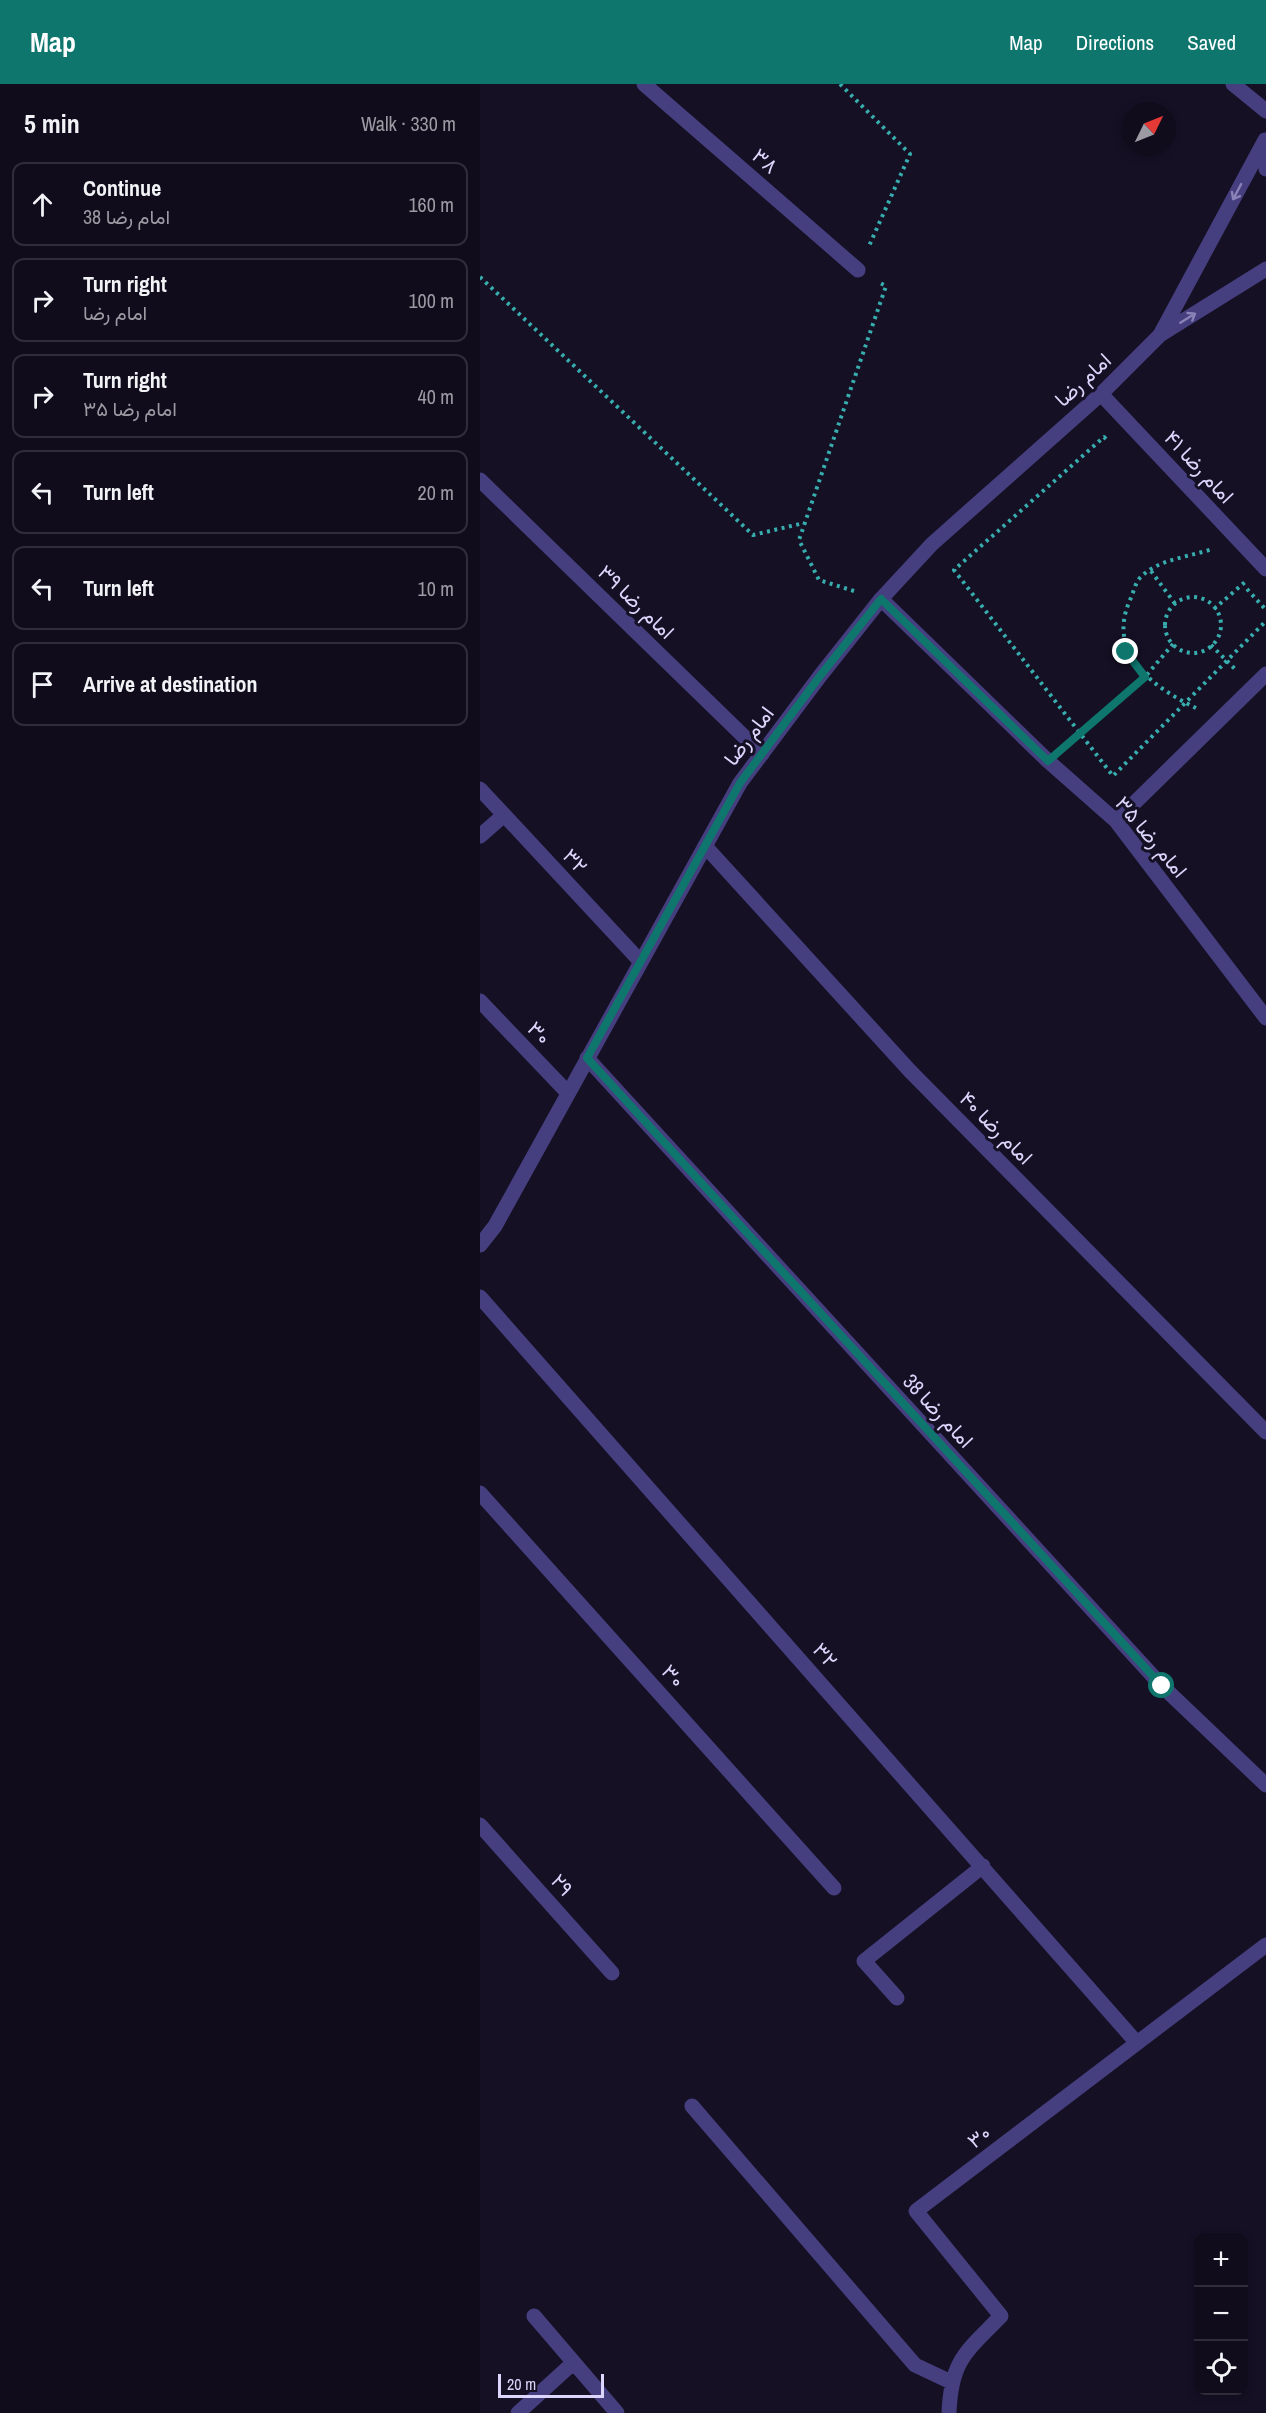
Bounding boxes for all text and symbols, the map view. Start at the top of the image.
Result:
text: Map [30,23,76,61]
text: Map [1009,28,1043,57]
text: Directions [1076,28,1154,57]
text: Saved [1187,28,1236,57]
north arrow [1122,102,1176,156]
text: 5 min [24,106,80,141]
text: Walk · 330 m [361,110,456,137]
street label: ۳۸ [746,141,785,180]
text: Continue [83,173,161,203]
one-way arrow [1231,182,1243,200]
icon: ahead [26,188,59,221]
text: 160 m [408,191,454,218]
text: امام رضا 38 [83,203,170,230]
text: Turn right [83,269,167,299]
icon: right [26,284,59,317]
text: 100 m [408,287,454,314]
text: امام رضا [83,299,147,326]
one-way arrow [1179,311,1196,323]
street label: امام رضا [1048,346,1117,413]
text: Turn right [83,365,167,395]
icon: right [26,380,59,413]
text: 40 m [418,383,454,410]
text: امام رضا ۳۵ [83,395,177,422]
street label: امام رضا ۴۱ [1158,424,1241,510]
icon: left [26,476,59,509]
text: Turn left [83,477,154,507]
text: 20 m [418,479,454,506]
street label: امام رضا ۳۹ [592,558,681,645]
icon: left [26,572,59,605]
text: Turn left [83,573,154,603]
text: 10 m [418,575,454,602]
route end [1112,638,1138,664]
icon: arrive [26,668,59,701]
text: Arrive at destination [83,669,257,699]
street label: امام رضا [717,700,780,771]
street label: امام رضا ۳۵ [1109,790,1194,884]
street label: ۳۲ [556,842,594,880]
street label: ۳۰ [521,1014,558,1051]
street label: امام رضا ۴۰ [953,1084,1040,1171]
street label: امام رضا 38 [897,1367,980,1454]
street label: ۳۲ [806,1636,844,1674]
street label: ۳۰ [655,1658,692,1694]
route start [1148,1672,1174,1698]
street label: ۲۹ [545,1867,580,1902]
street label: ۳۰ [961,2118,996,2155]
map controls [1194,2233,1248,2395]
button: + [1194,2233,1248,2287]
button: − [1194,2287,1248,2341]
button: locate [1194,2341,1248,2395]
scale bar [498,2371,604,2398]
text: 20 m [507,2373,536,2395]

